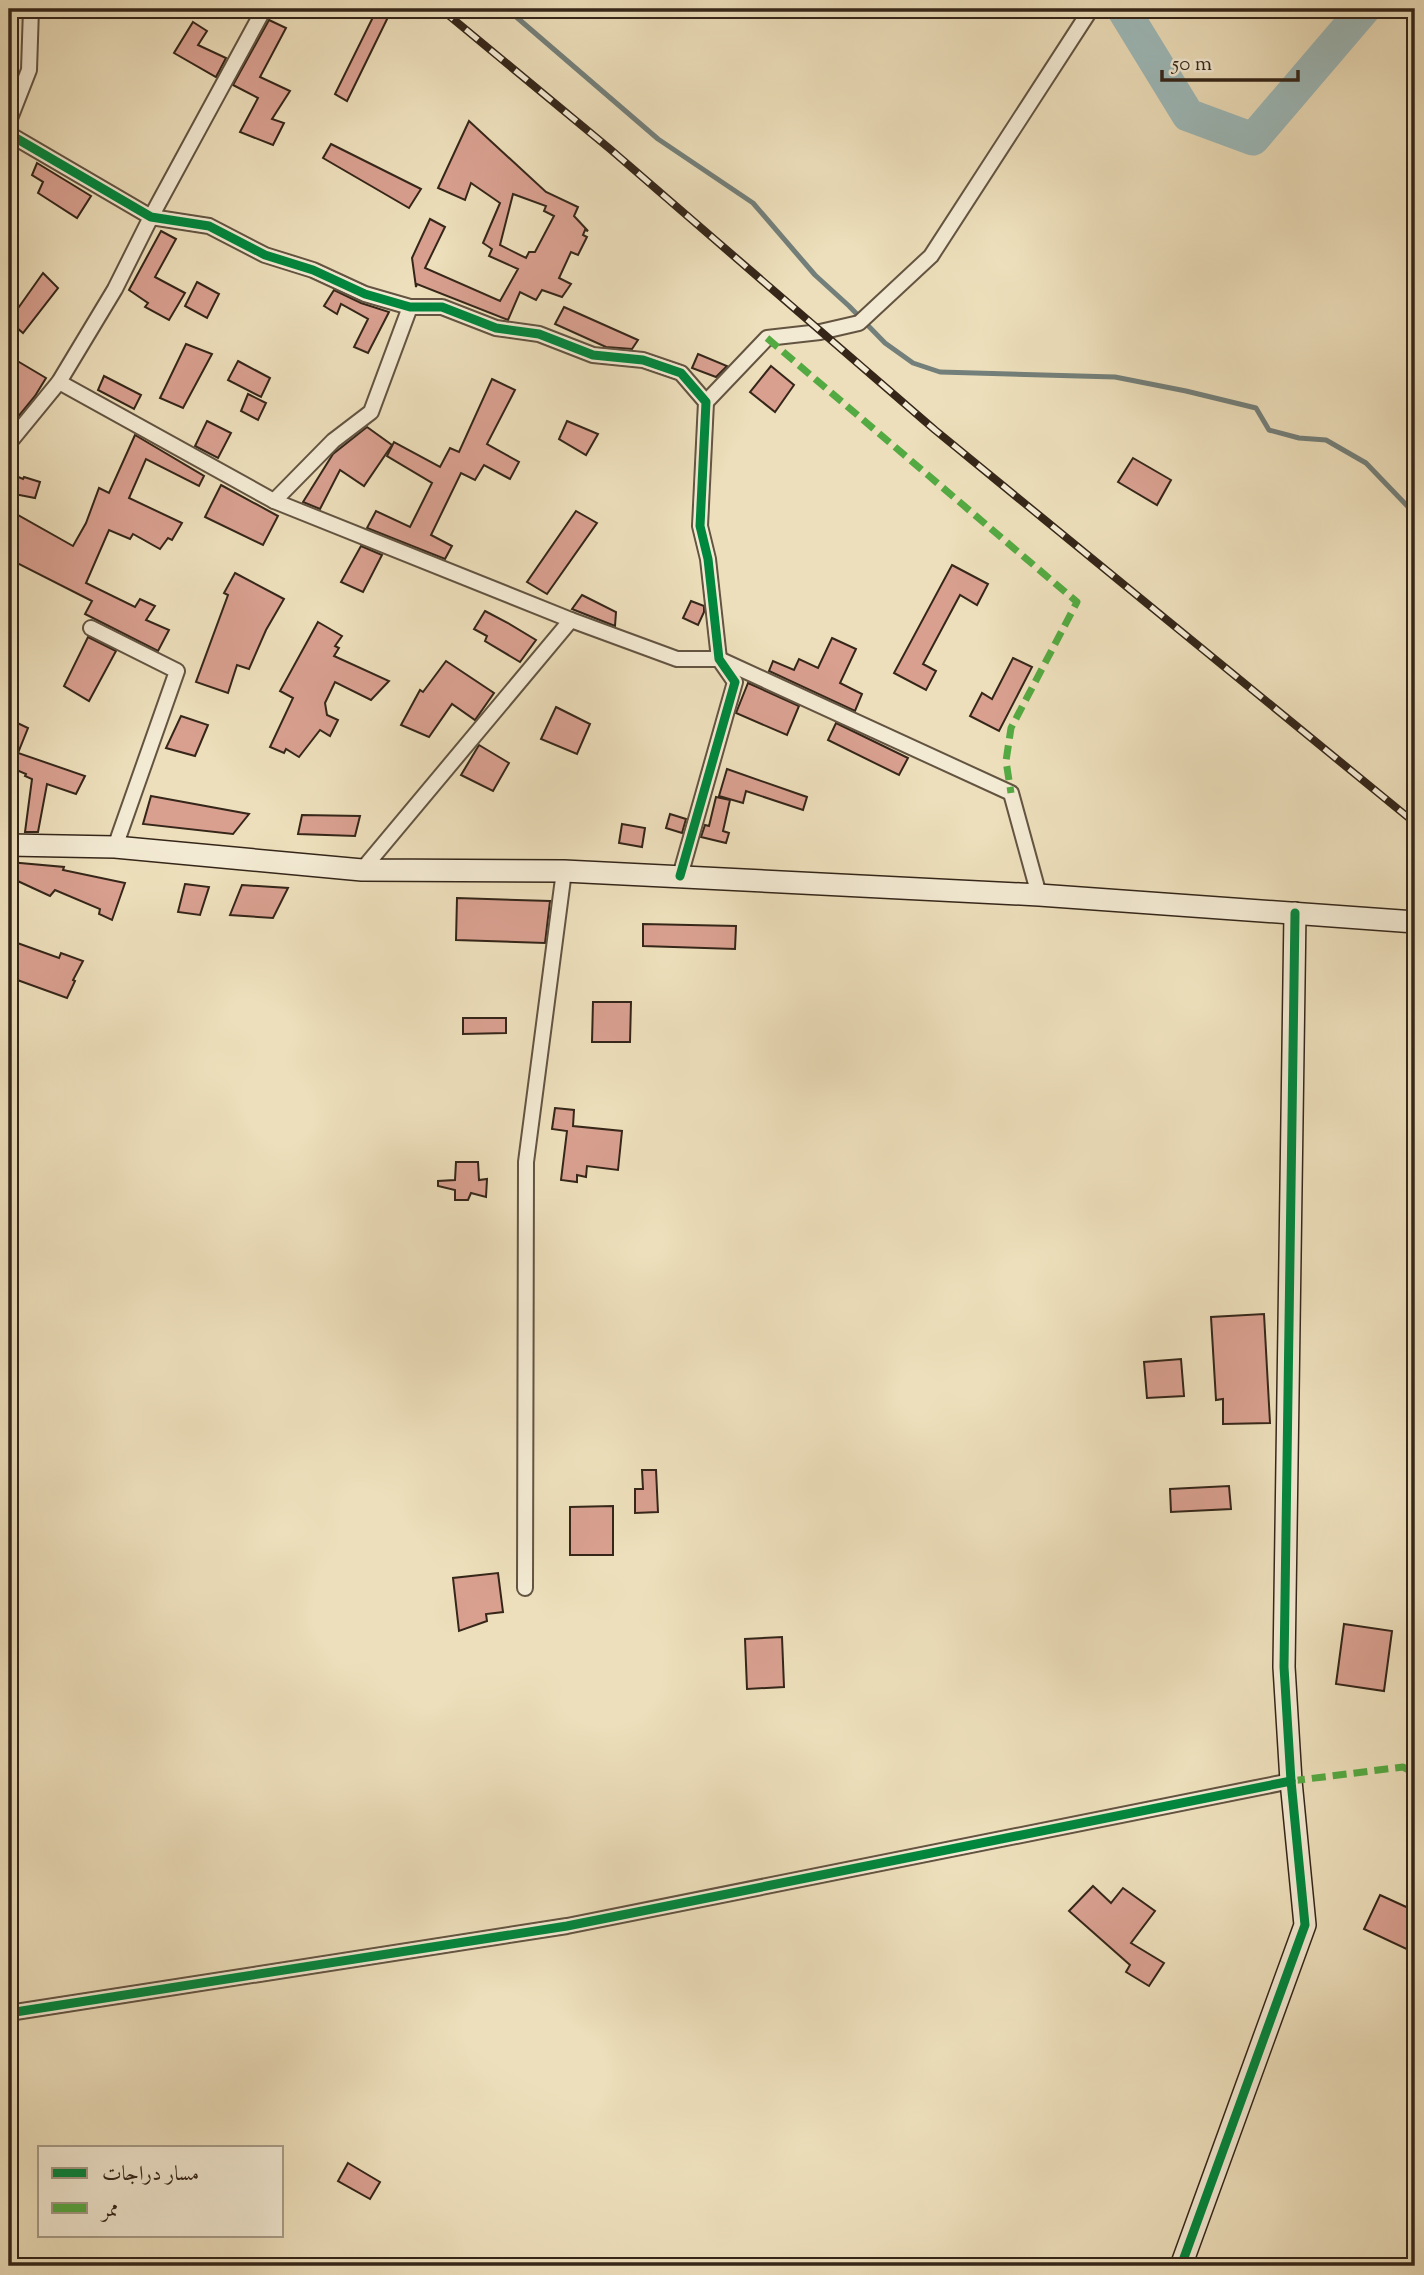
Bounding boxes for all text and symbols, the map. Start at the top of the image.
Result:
scale bar [1162,38,1298,82]
text: 50 m [1171,50,1212,80]
legend [38,2146,284,2236]
text: مسار دراجات [102,2160,199,2190]
text: ممر [100,2196,119,2226]

